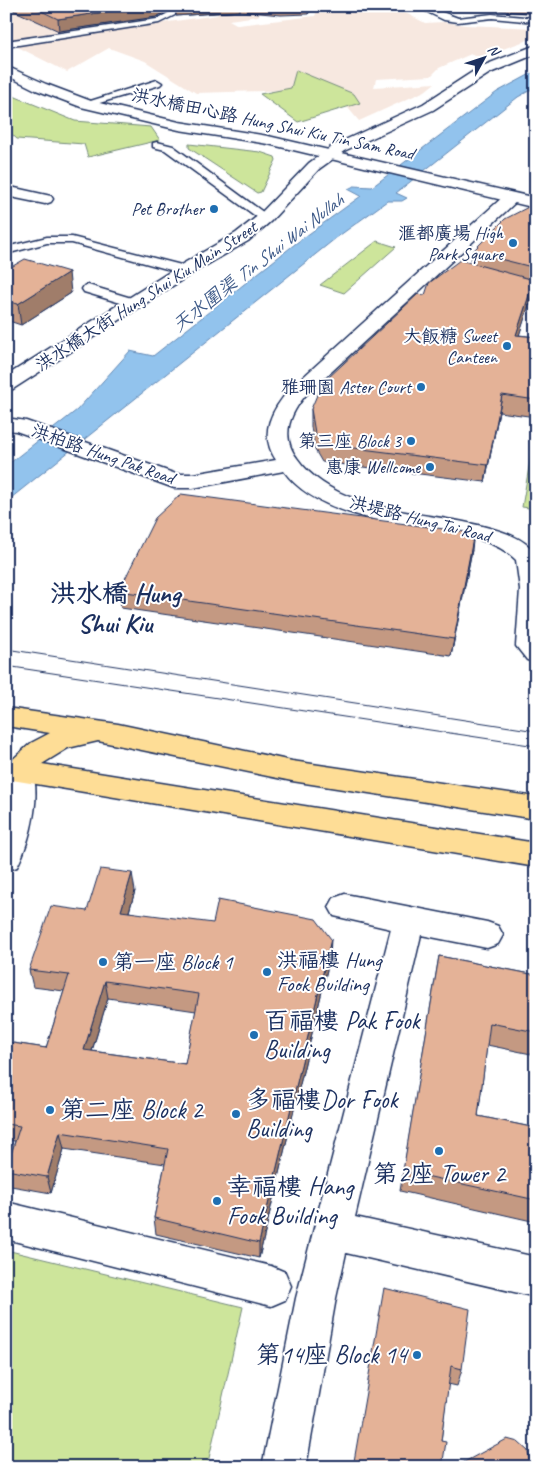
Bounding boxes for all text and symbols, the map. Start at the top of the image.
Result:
north arrow [460,32,510,82]
text: N [484,41,504,61]
street label: 洪水橋田心路 Hung Shui Kiu Tin Sam Road [130,83,419,165]
water label: 天水圍渠 Tin Shui Wai Nullah [167,188,350,337]
place label: Pet Brother [131,198,206,220]
marker: Pet Brother [208,203,220,215]
street label: 洪水橋大街 Hung Shui Kiu Main Street [31,215,263,376]
place label: 滙都廣場 High Park Square [398,222,504,265]
marker: 滙都廣場 High Park Square [507,237,519,249]
place label: 大飯糖 Sweet Canteen [403,325,499,368]
marker: 大飯糖 Sweet Canteen [501,340,513,352]
place label: 雅珊園 Aster Court [281,376,413,398]
marker: 雅珊園 Aster Court [415,381,427,393]
street label: 洪柏路 Hung Pak Road [29,419,180,490]
place label: 第三座 Block 3 [298,430,403,452]
marker: 第三座 Block 3 [405,435,417,447]
place label: 惠康 Wellcome [325,456,421,478]
marker: 惠康 Wellcome [424,461,436,473]
street label: 洪堤路 Hung Tai Road [347,491,496,548]
district label: 洪水橋 Hung Shui Kiu [50,577,183,640]
place label: 洪福樓 Hung Fook Building [277,947,383,997]
place label: 第一座 Block 1 [113,949,234,975]
marker: 第一座 Block 1 [97,956,109,968]
marker: 洪福樓 Hung Fook Building [261,966,273,978]
place label: 百福樓 Pak Fook Building [264,1005,422,1066]
marker: 百福樓 Pak Fook Building [248,1029,260,1041]
place label: 多福樓Dor Fook Building [246,1084,399,1145]
place label: 第二座 Block 2 [60,1094,204,1126]
marker: 第二座 Block 2 [44,1104,56,1116]
marker: 多福樓Dor Fook Building [230,1108,242,1120]
marker: 第2座 Tower 2 [433,1145,445,1157]
place label: 第2座 Tower 2 [373,1158,507,1190]
place label: 幸福樓 Hang Fook Building [227,1171,355,1232]
marker: 幸福樓 Hang Fook Building [211,1195,223,1207]
place label: 第14座 Block 14 [256,1339,410,1371]
marker: 第14座 Block 14 [411,1349,423,1361]

